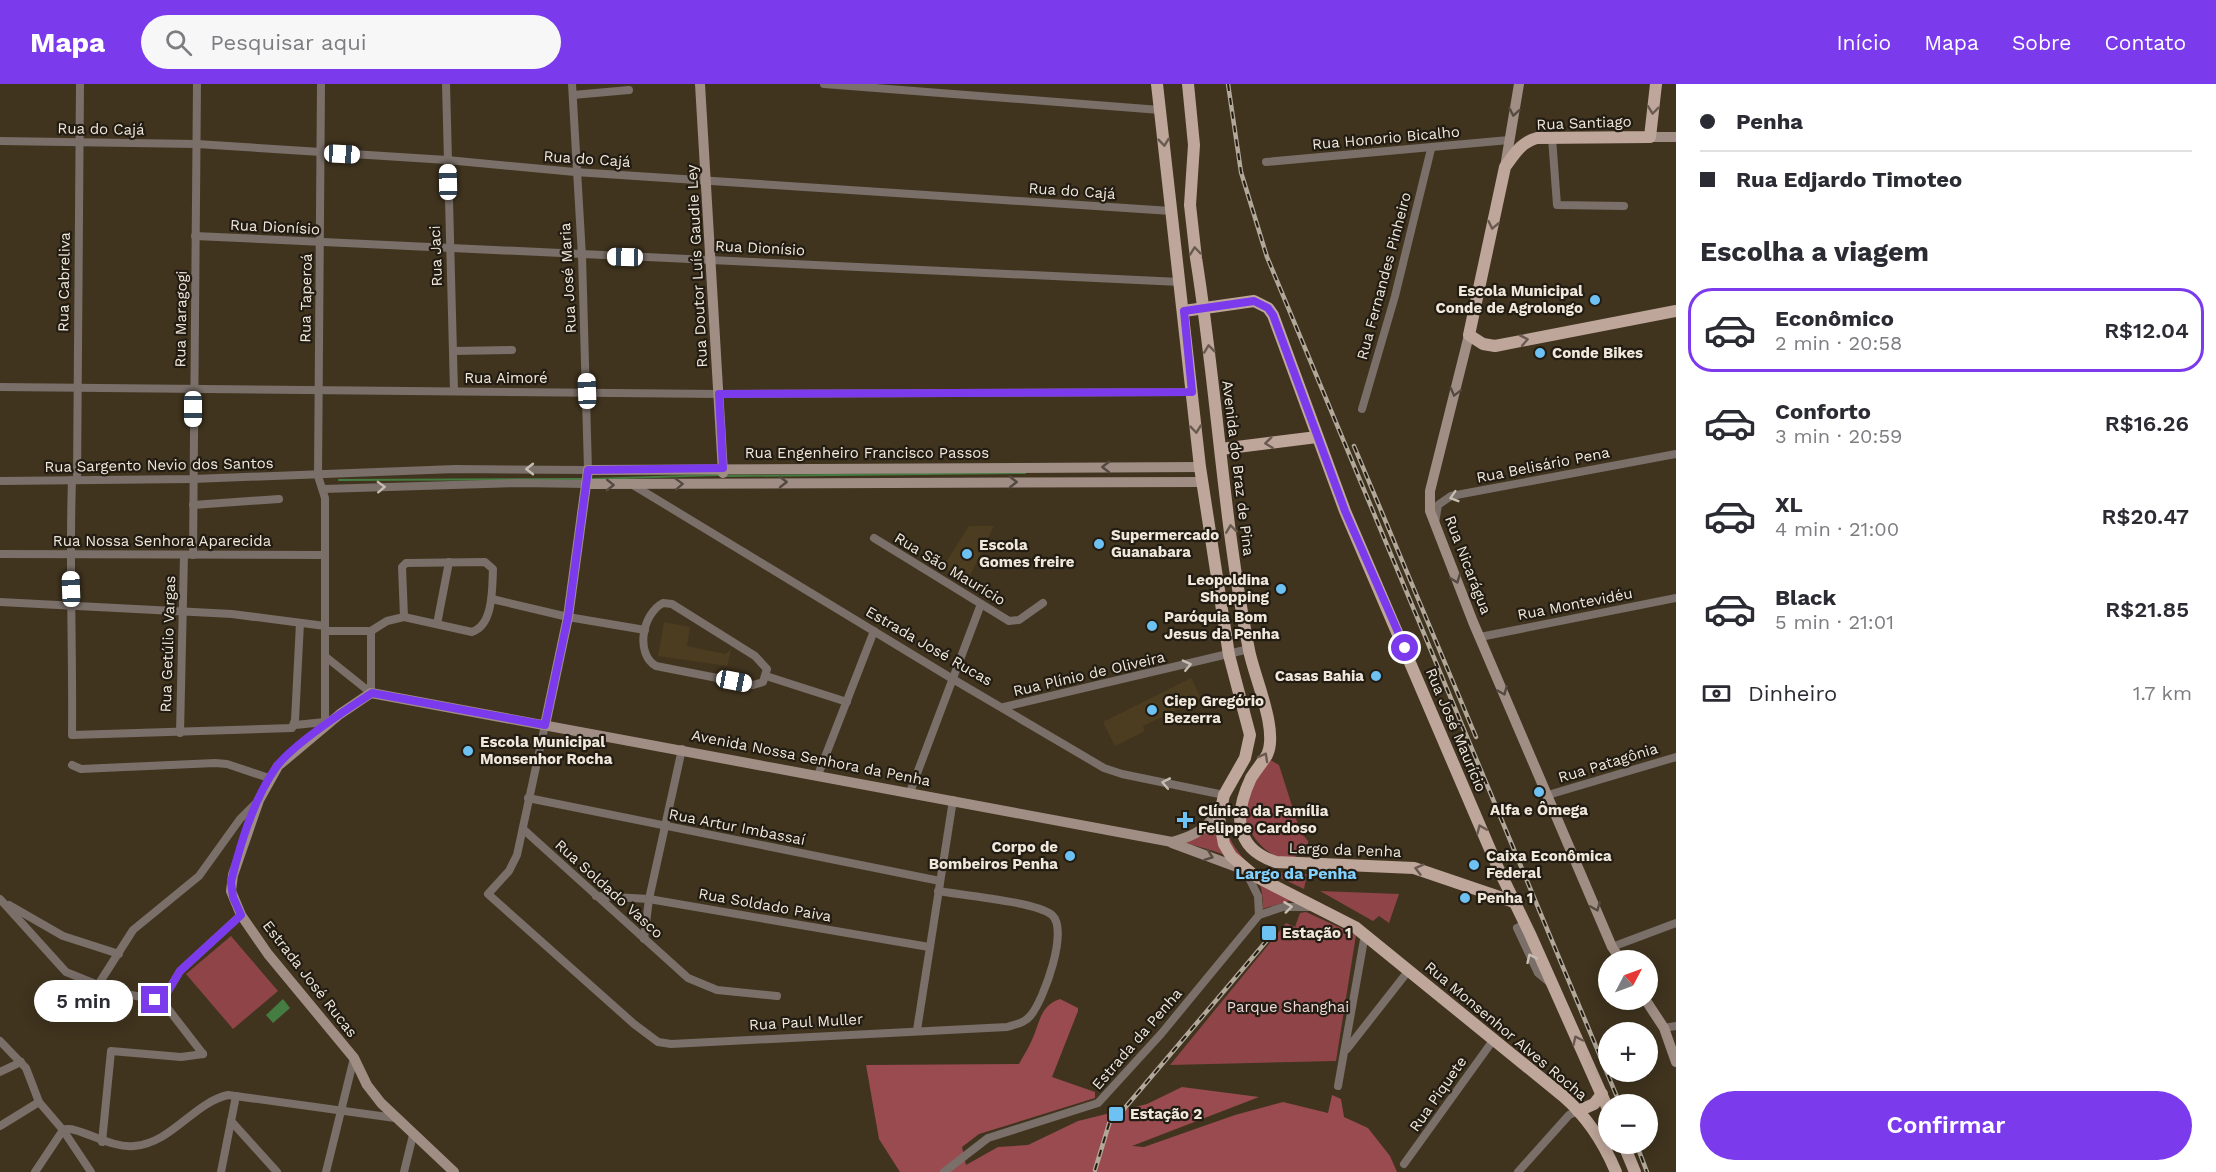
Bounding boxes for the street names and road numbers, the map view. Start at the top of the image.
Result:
street label: Rua Santiago [1536,112,1632,134]
street label: Rua do Cajá [57,119,145,139]
street label: Rua Honorio Bicalho [1311,123,1461,153]
street label: Rua do Cajá [543,147,632,171]
street label: Rua Doutor Luís Gaudie Ley [683,164,711,368]
street label: Rua do Cajá [1028,179,1117,203]
street label: Rua Fernandes Pinheiro [1353,190,1415,362]
street label: Rua Dionísio [229,216,321,238]
street label: Rua José Maria [556,222,580,334]
street label: Rua Jaci [426,225,446,287]
street label: Rua Cabreliva [54,231,74,332]
street label: Rua Dionísio [714,237,806,259]
street label: Rua Taperoá [296,253,316,343]
street label: Rua Maragogi [171,270,191,368]
street label: Rua Aimoré [464,369,548,387]
street label: Avenida do Braz de Pina [1218,379,1258,557]
street label: Rua Belisário Pena [1475,443,1612,487]
street label: Rua Engenheiro Francisco Passos [745,444,989,462]
street label: Rua Sargento Nevio dos Santos [44,454,274,476]
street label: Rua Nicarágua [1441,513,1495,617]
street label: Rua São Maurício [891,529,1009,609]
street label: Rua Nossa Senhora Aparecida [53,532,272,550]
street label: Rua Getúlio Vargas [157,575,179,713]
street label: Rua Montevidéu [1516,584,1634,624]
street label: Estrada José Rucas [862,602,996,690]
street label: Rua Plínio de Oliveira [1011,648,1167,700]
street label: Rua José Maurício [1422,665,1490,795]
street label: Avenida Nossa Senhora da Penha [690,726,933,790]
street label: Rua Patagônia [1556,739,1660,787]
street label: Rua Artur Imbassaí [667,805,807,849]
street label: Rua Soldado Vasco [551,836,667,942]
street label: Largo da Penha [1288,839,1402,861]
street label: Rua Soldado Paiva [697,884,833,926]
street label: Estrada José Rucas [259,917,361,1041]
street label: Rua Monsenhor Alves Rocha [1421,958,1591,1105]
street label: Estrada da Penha [1088,984,1186,1093]
street label: Rua Paul Muller [748,1010,864,1034]
street label: Rua Piquete [1406,1053,1470,1135]

